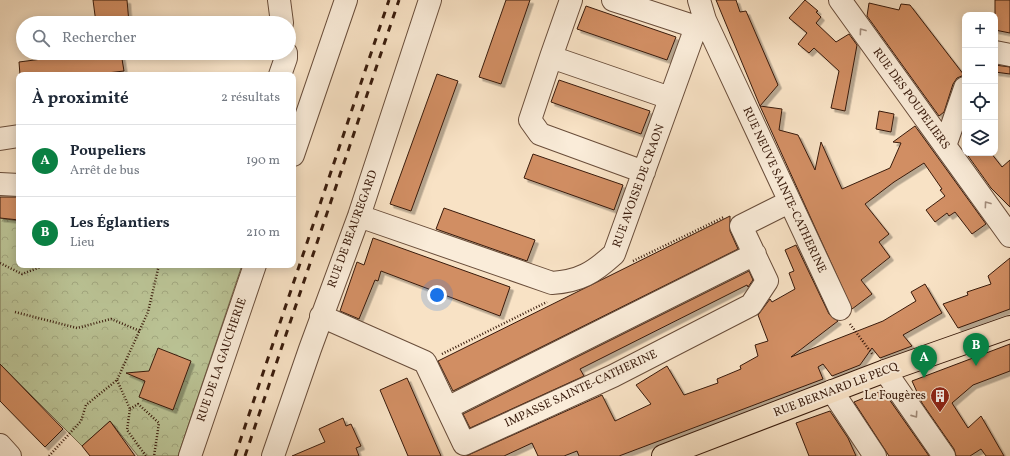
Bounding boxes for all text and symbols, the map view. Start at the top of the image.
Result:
map controls [962,12,998,156]
button: + [962,12,998,48]
search box [16,16,296,60]
icon: search [30,27,52,49]
text: Rechercher [62,28,136,49]
one-way arrow [860,28,867,35]
street label: RUE DES POUPELIERS [869,45,953,153]
button: − [962,48,998,84]
button: locate [962,84,998,120]
text: À proximité [32,87,129,110]
text: 2 résultats [221,89,280,107]
street label: RUE NEUVE SAINTE-CATHERINE [738,104,830,276]
button: layers [962,120,998,156]
street label: RUE AVOISE DE CRAON [609,122,669,250]
text: Poupeliers [70,141,146,162]
text: A [40,152,50,170]
text: 190 m [246,152,280,170]
text: Arrêt de bus [70,162,139,180]
street label: RUE DE BEAUREGARD [324,168,382,290]
one-way arrow [985,202,992,209]
text: Les Églantiers [70,213,170,234]
text: B [41,224,49,242]
text: 210 m [246,224,280,242]
text: Lieu [70,234,95,252]
your location [427,285,447,305]
street label: RUE DE LA GAUCHERIE [193,296,251,424]
pin: B [963,333,989,366]
pin: A [911,345,937,378]
street label: IMPASSE SAINTE-CATHERINE [502,346,660,432]
street label: RUE BERNARD LE PECQ [771,358,902,421]
building icon: Le Fougères [929,385,951,413]
place label: Le Fougères [864,388,926,404]
one-way arrow [910,410,917,417]

